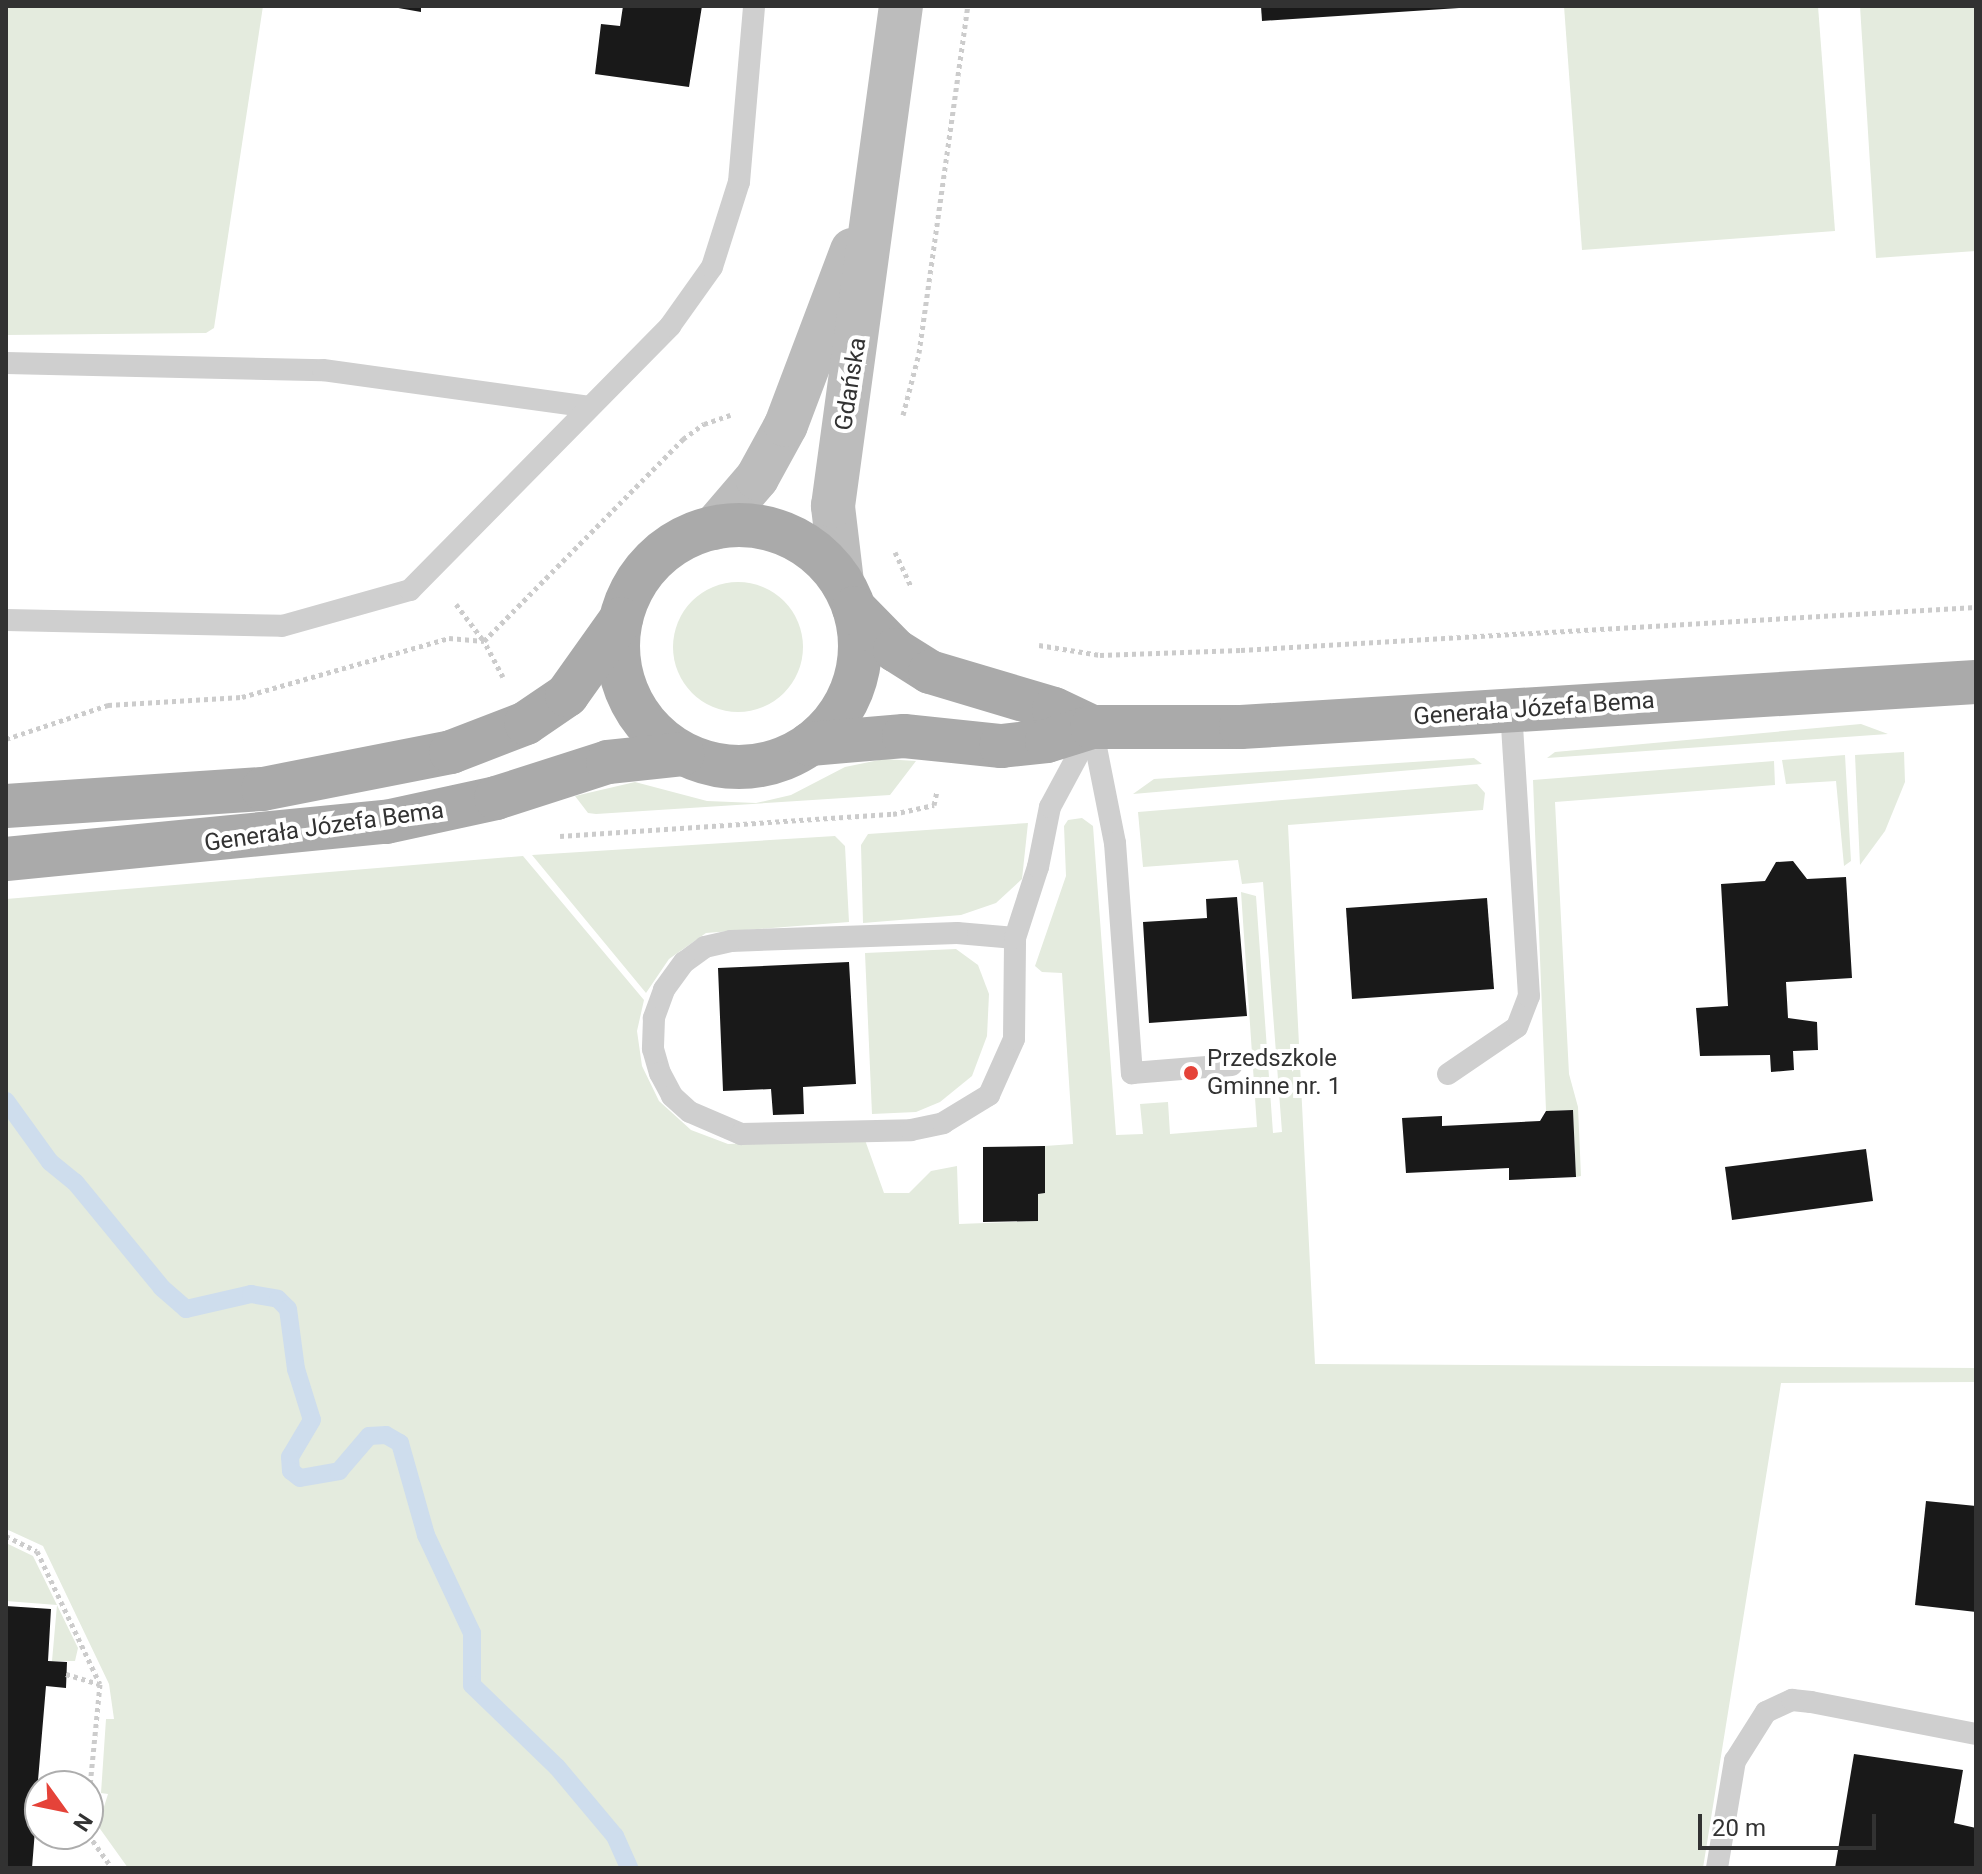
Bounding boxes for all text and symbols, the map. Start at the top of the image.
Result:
street label: Gdańska [829,335,873,433]
street label: Generała Józefa Bema [1412,686,1656,732]
street label: Generała Józefa Bema [202,796,446,858]
place label: Przedszkole Gminne nr. 1 [1207,1045,1341,1101]
marker: Przedszkole Gminne nr. 1 [1182,1064,1200,1082]
north arrow [24,1770,104,1850]
scale bar [1702,1798,1880,1848]
text: N [68,1809,98,1836]
text: 20 m [1712,1814,1766,1842]

